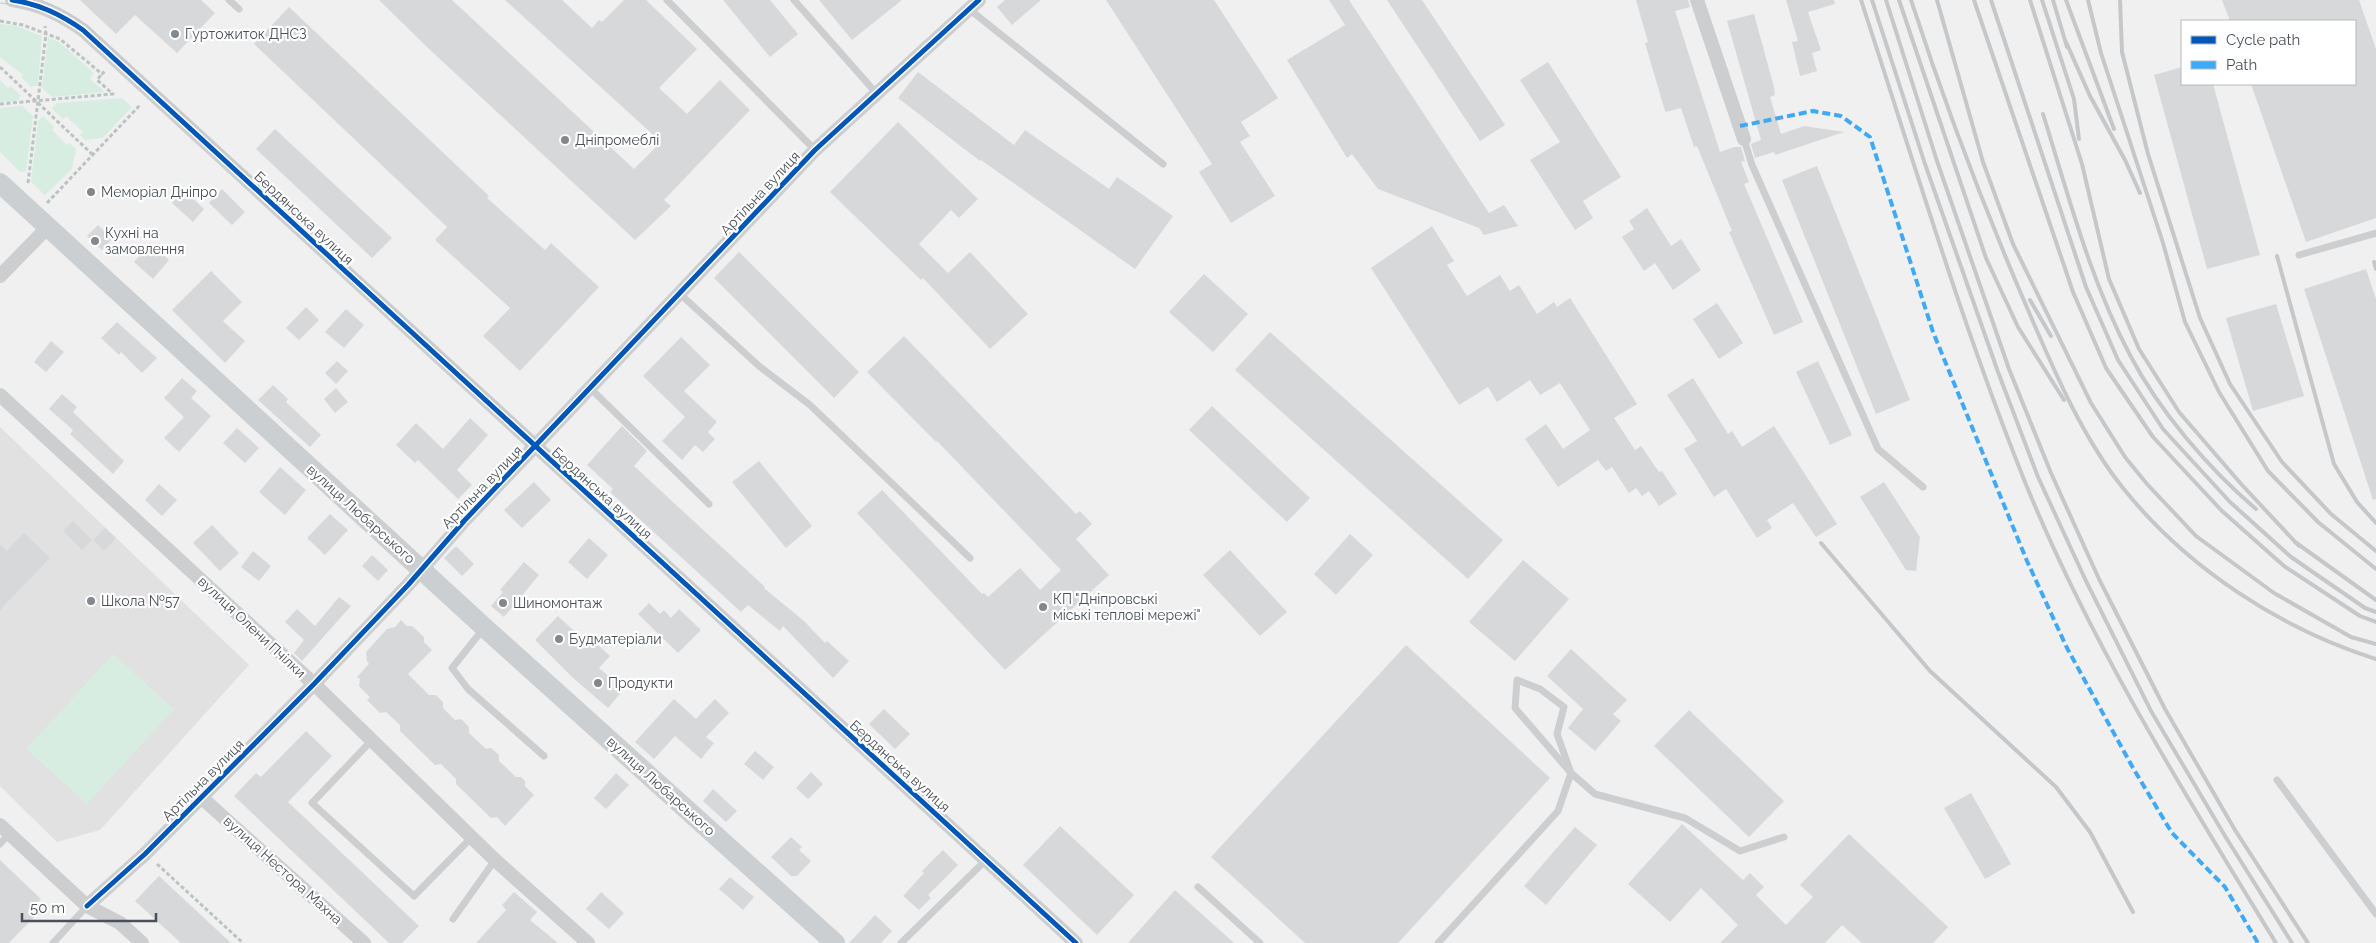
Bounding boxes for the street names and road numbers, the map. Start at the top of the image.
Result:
street label: Артільна вулиця [717,148,803,238]
street label: Бердянська вулиця [251,168,357,268]
street label: Артільна вулиця [438,442,526,532]
street label: Бердянська вулиця [549,444,655,542]
street label: вулиця Любарського [304,461,418,567]
street label: вулиця Олени Пчілки [195,573,309,681]
street label: Бердянська вулиця [847,717,953,815]
street label: вулиця Любарського [604,733,718,839]
street label: Артільна вулиця [159,736,247,824]
street label: вулиця Нестора Махна [220,813,346,927]

